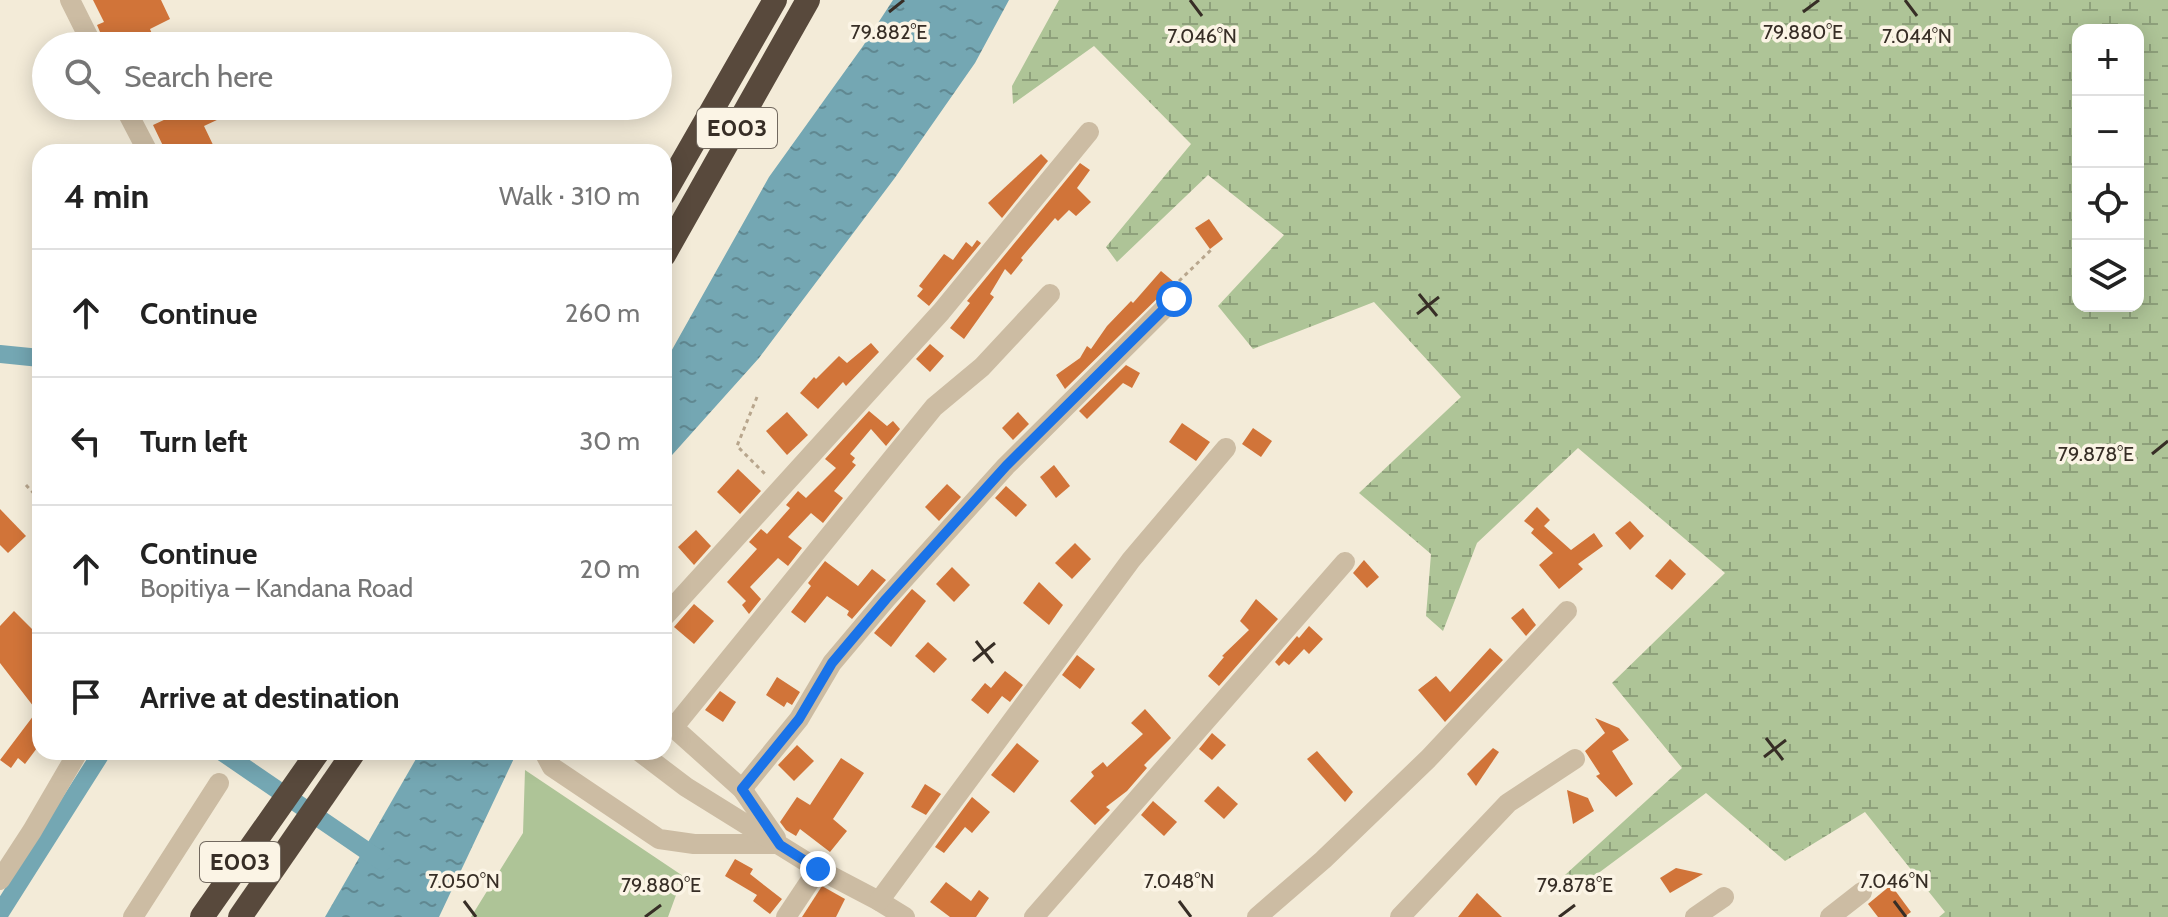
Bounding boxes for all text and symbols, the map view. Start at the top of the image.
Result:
text: 79.882°E [851,20,927,44]
text: 79.880°E [1763,20,1843,44]
text: 7.046°N [1167,24,1237,48]
text: 7.044°N [1882,24,1952,48]
map controls [2072,24,2144,312]
button: + [2072,24,2144,96]
search box [32,32,672,120]
icon: search [60,54,104,98]
text: Search here [124,58,273,95]
button: − [2072,96,2144,168]
road number: E003 [697,108,777,148]
button: locate [2072,168,2144,240]
text: 4 min [64,175,149,217]
text: Walk · 310 m [499,180,640,212]
button: layers [2072,240,2144,312]
route start [1156,281,1192,317]
icon: ahead [64,291,108,335]
text: Continue [140,295,257,332]
text: 260 m [565,297,640,329]
icon: left [64,419,108,463]
text: Turn left [140,423,248,460]
text: 30 m [579,425,640,457]
text: 79.878°E [2058,442,2134,466]
text: Continue [140,535,257,572]
icon: ahead [64,547,108,591]
text: 20 m [580,553,640,585]
text: Bopitiya – Kandana Road [140,572,413,604]
icon: arrive [64,675,108,719]
text: Arrive at destination [140,679,400,716]
road number: E003 [200,842,280,882]
route end [800,851,836,887]
text: 7.050°N [428,869,500,893]
text: 7.048°N [1144,869,1214,893]
text: 7.046°N [1859,869,1929,893]
text: 79.880°E [621,873,701,897]
text: 79.878°E [1537,873,1613,897]

